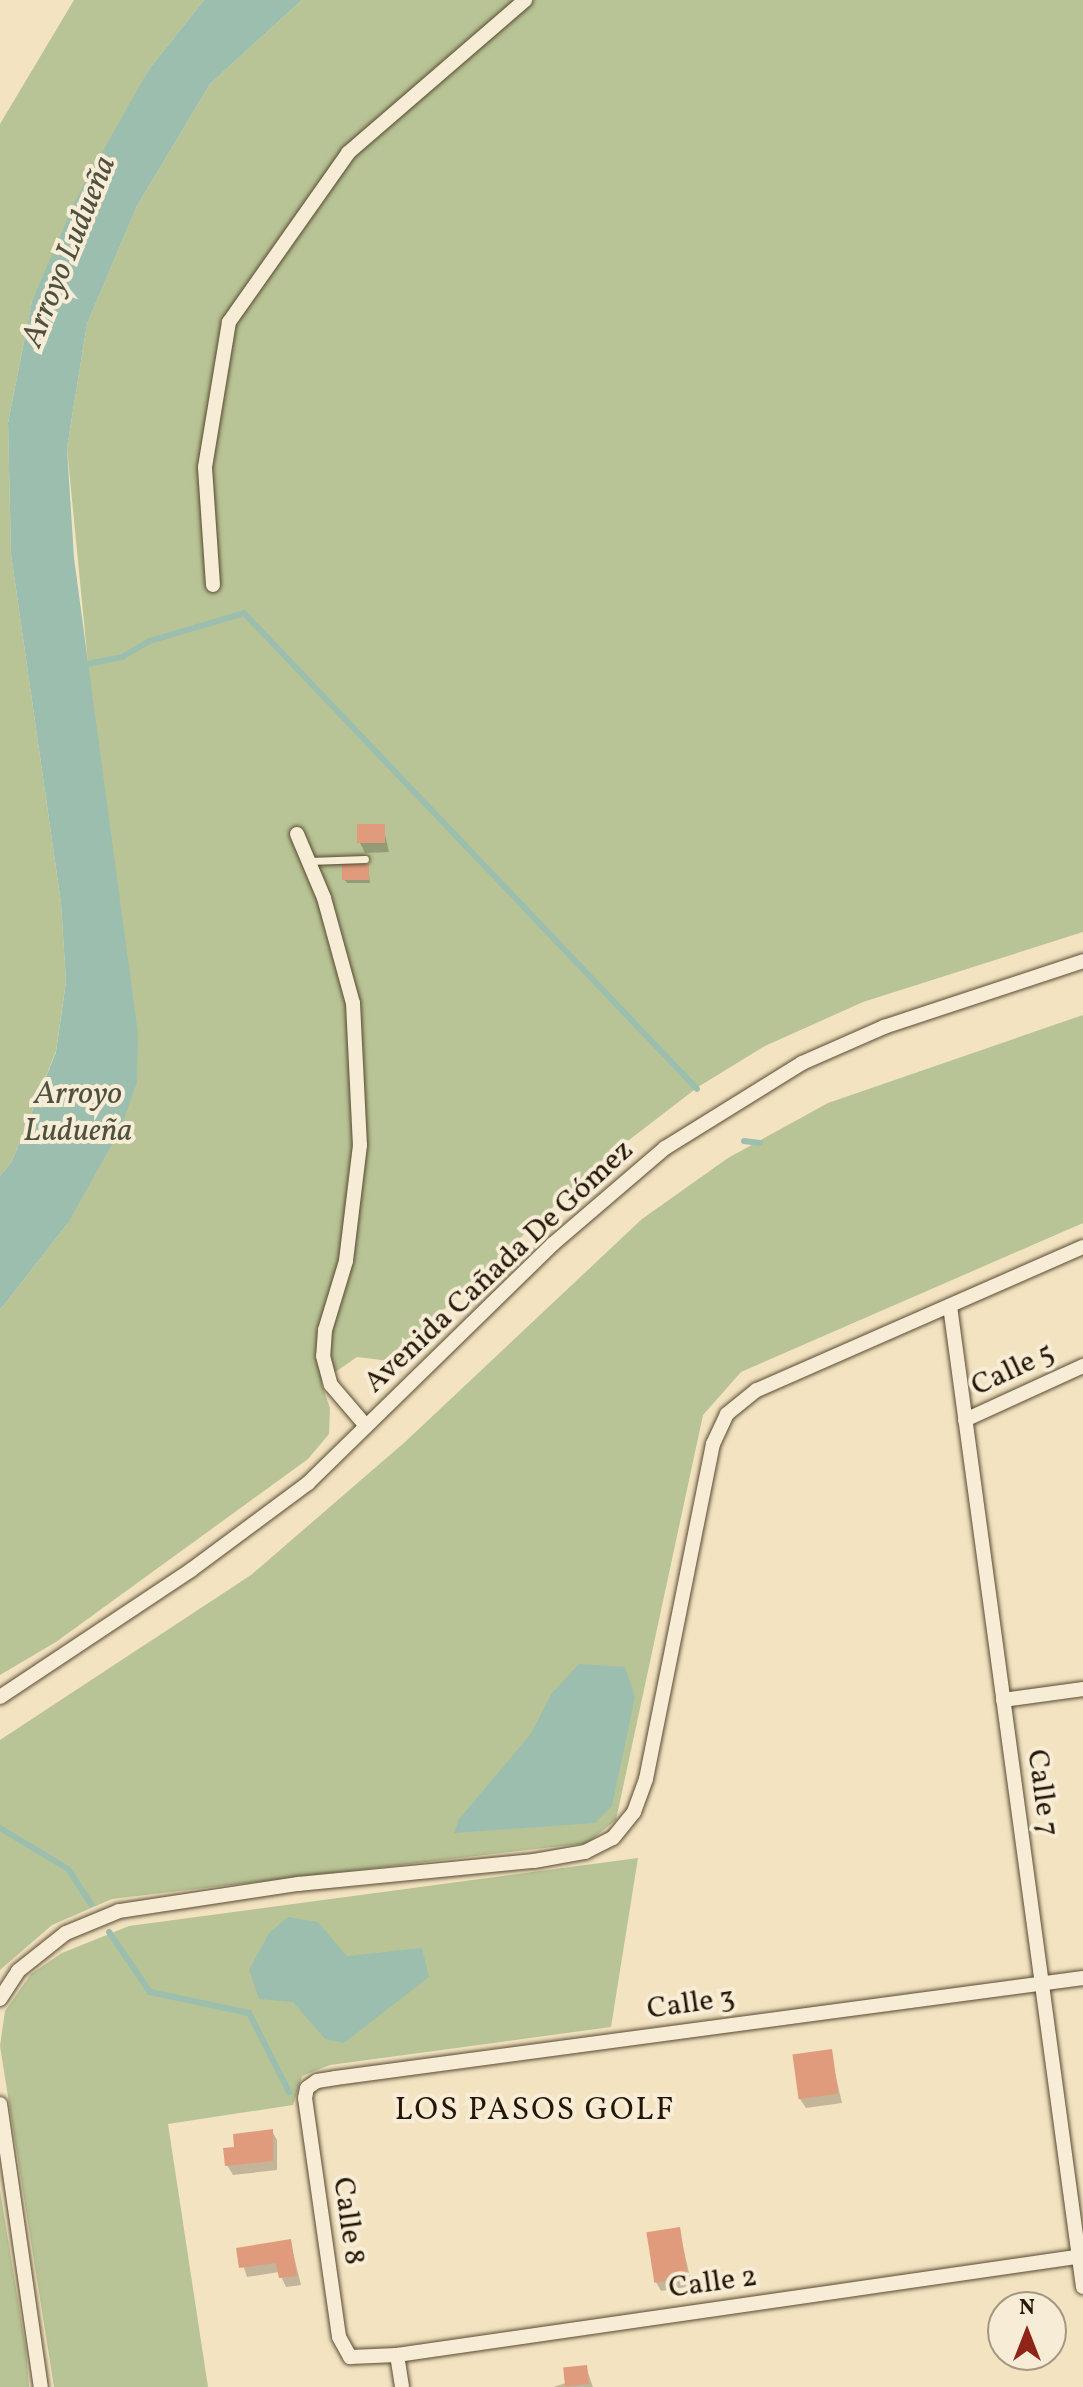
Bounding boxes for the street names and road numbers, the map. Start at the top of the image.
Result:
street label: Avenida Cañada De Gómez [357,1133,641,1401]
street label: Calle 5 [966,1335,1060,1405]
street label: Calle 7 [1018,1747,1066,1839]
street label: Calle 3 [645,1980,737,2028]
street label: Calle 8 [324,2175,372,2267]
street label: Calle 2 [667,2259,759,2307]

